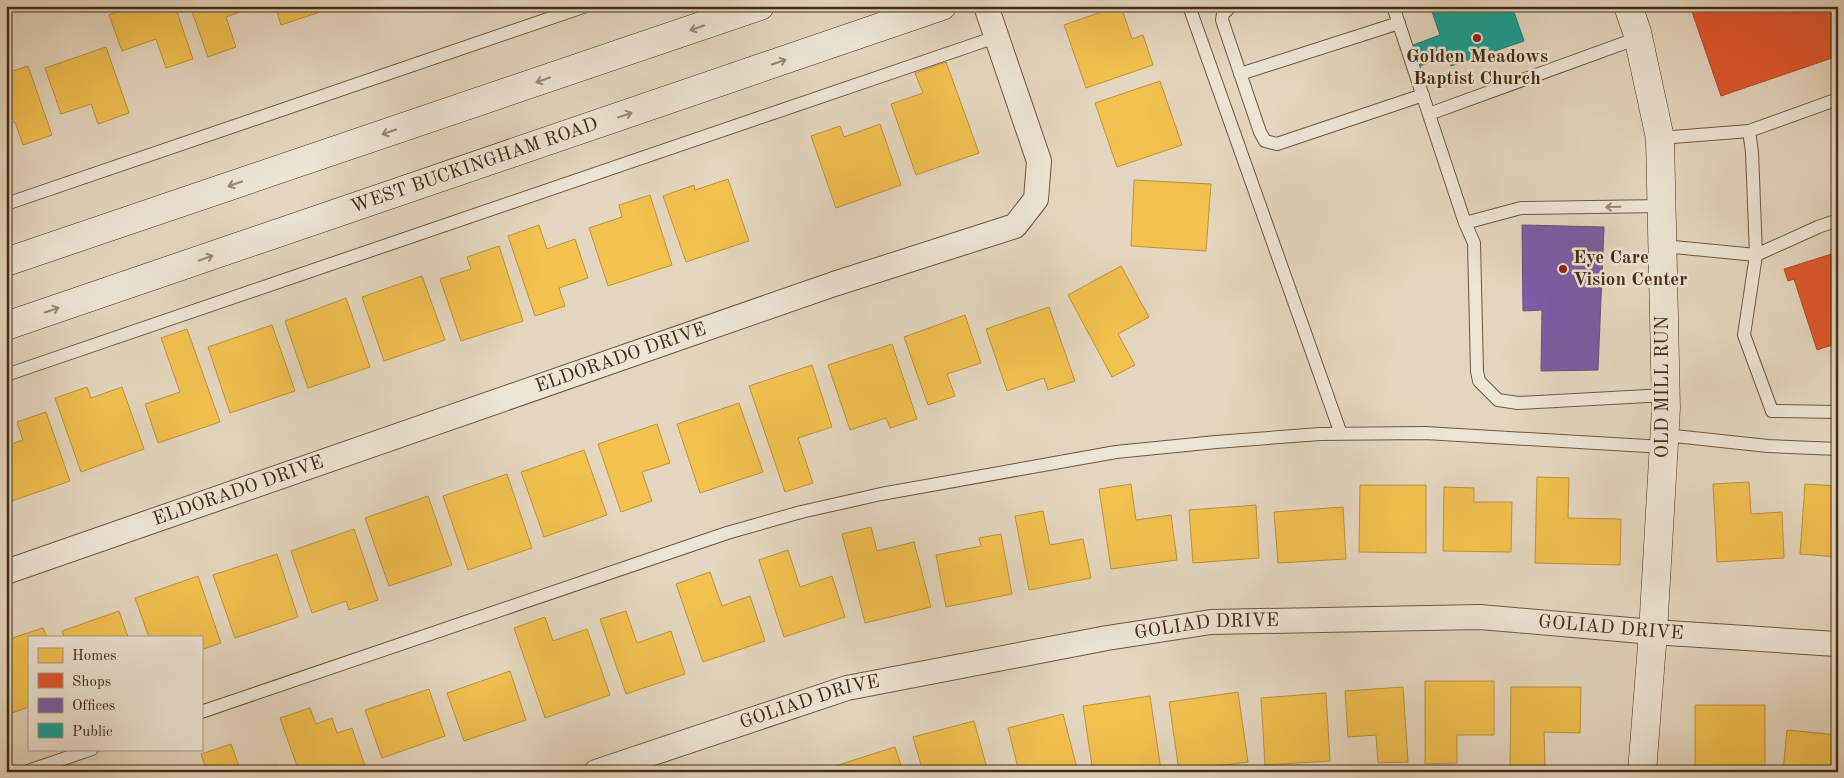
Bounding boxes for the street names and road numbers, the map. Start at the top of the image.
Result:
street label: WEST BUCKINGHAM ROAD [348,115,600,217]
street label: OLD MILL RUN [1654,315,1673,458]
street label: ELDORADO DRIVE [533,320,709,397]
street label: ELDORADO DRIVE [151,453,326,530]
street label: GOLIAD DRIVE [1133,611,1279,643]
street label: GOLIAD DRIVE [1537,613,1684,643]
street label: GOLIAD DRIVE [737,672,881,733]

